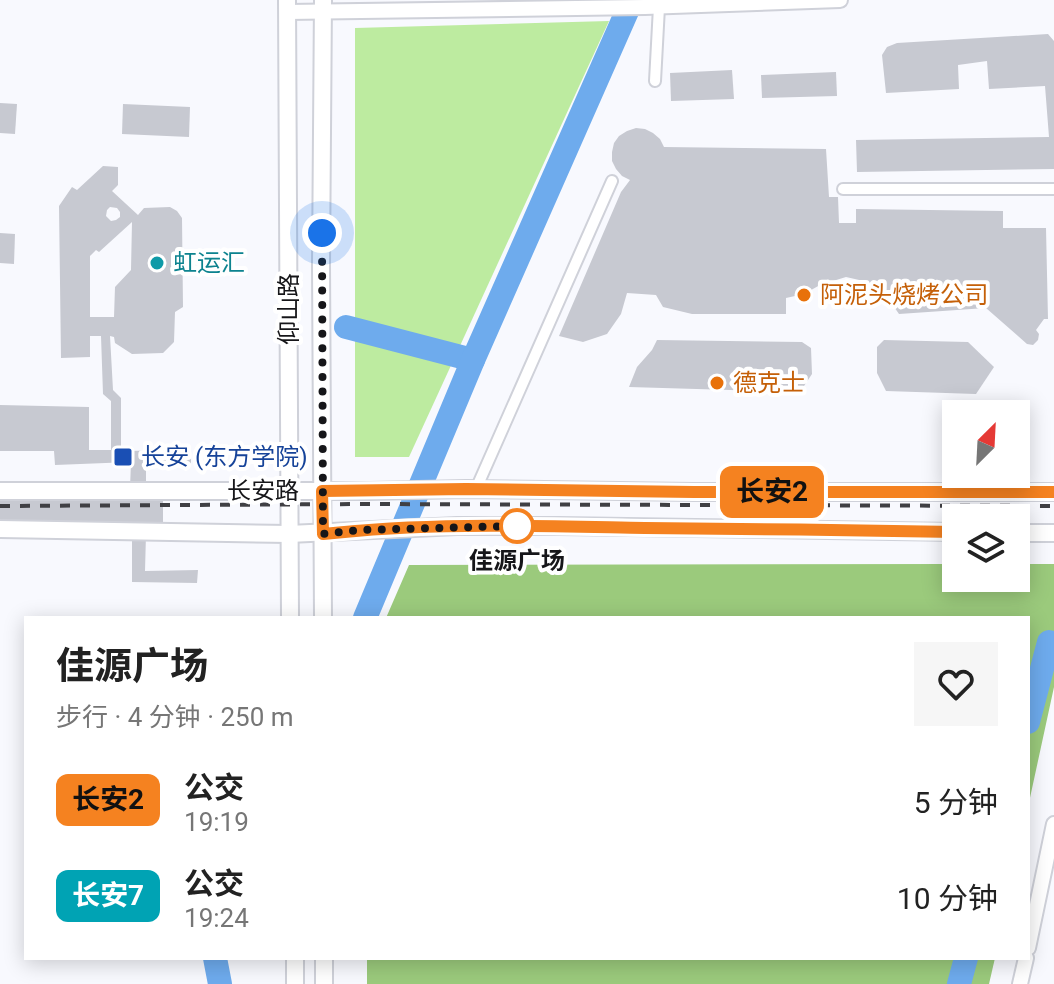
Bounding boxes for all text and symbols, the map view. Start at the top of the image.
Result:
your location [302,213,342,253]
place label: 虹运汇 [173,249,245,277]
marker: 虹运汇 [148,254,166,272]
street label: 仰山路 [275,273,303,345]
place label: 阿泥头烧烤公司 [820,281,988,309]
marker: 阿泥头烧烤公司 [795,286,813,304]
place label: 德克士 [733,369,805,397]
marker: 德克士 [708,374,726,392]
north arrow [942,400,1030,488]
map controls [942,400,1030,592]
place label: 长安 (东方学院) [141,443,308,471]
marker: 长安 (东方学院) [112,446,134,468]
line badge: 长安2 [726,466,818,518]
text: 长安2 [736,475,808,508]
street label: 长安路 [227,477,299,505]
button: layers [942,504,1030,592]
marker: 佳源广场 [500,509,534,543]
place label: 佳源广场 [469,547,565,575]
button: heart [914,642,998,726]
text: 佳源广场 [56,644,208,688]
text: 步行 · 4 分钟 · 250 m [56,702,294,732]
text: 公交 [184,770,244,805]
text: 长安2 [72,783,144,816]
text: 5 分钟 [914,785,998,820]
text: 19:19 [184,807,249,837]
text: 公交 [184,866,244,901]
text: 长安7 [72,879,144,912]
text: 10 分钟 [897,881,998,916]
text: 19:24 [184,903,249,933]

